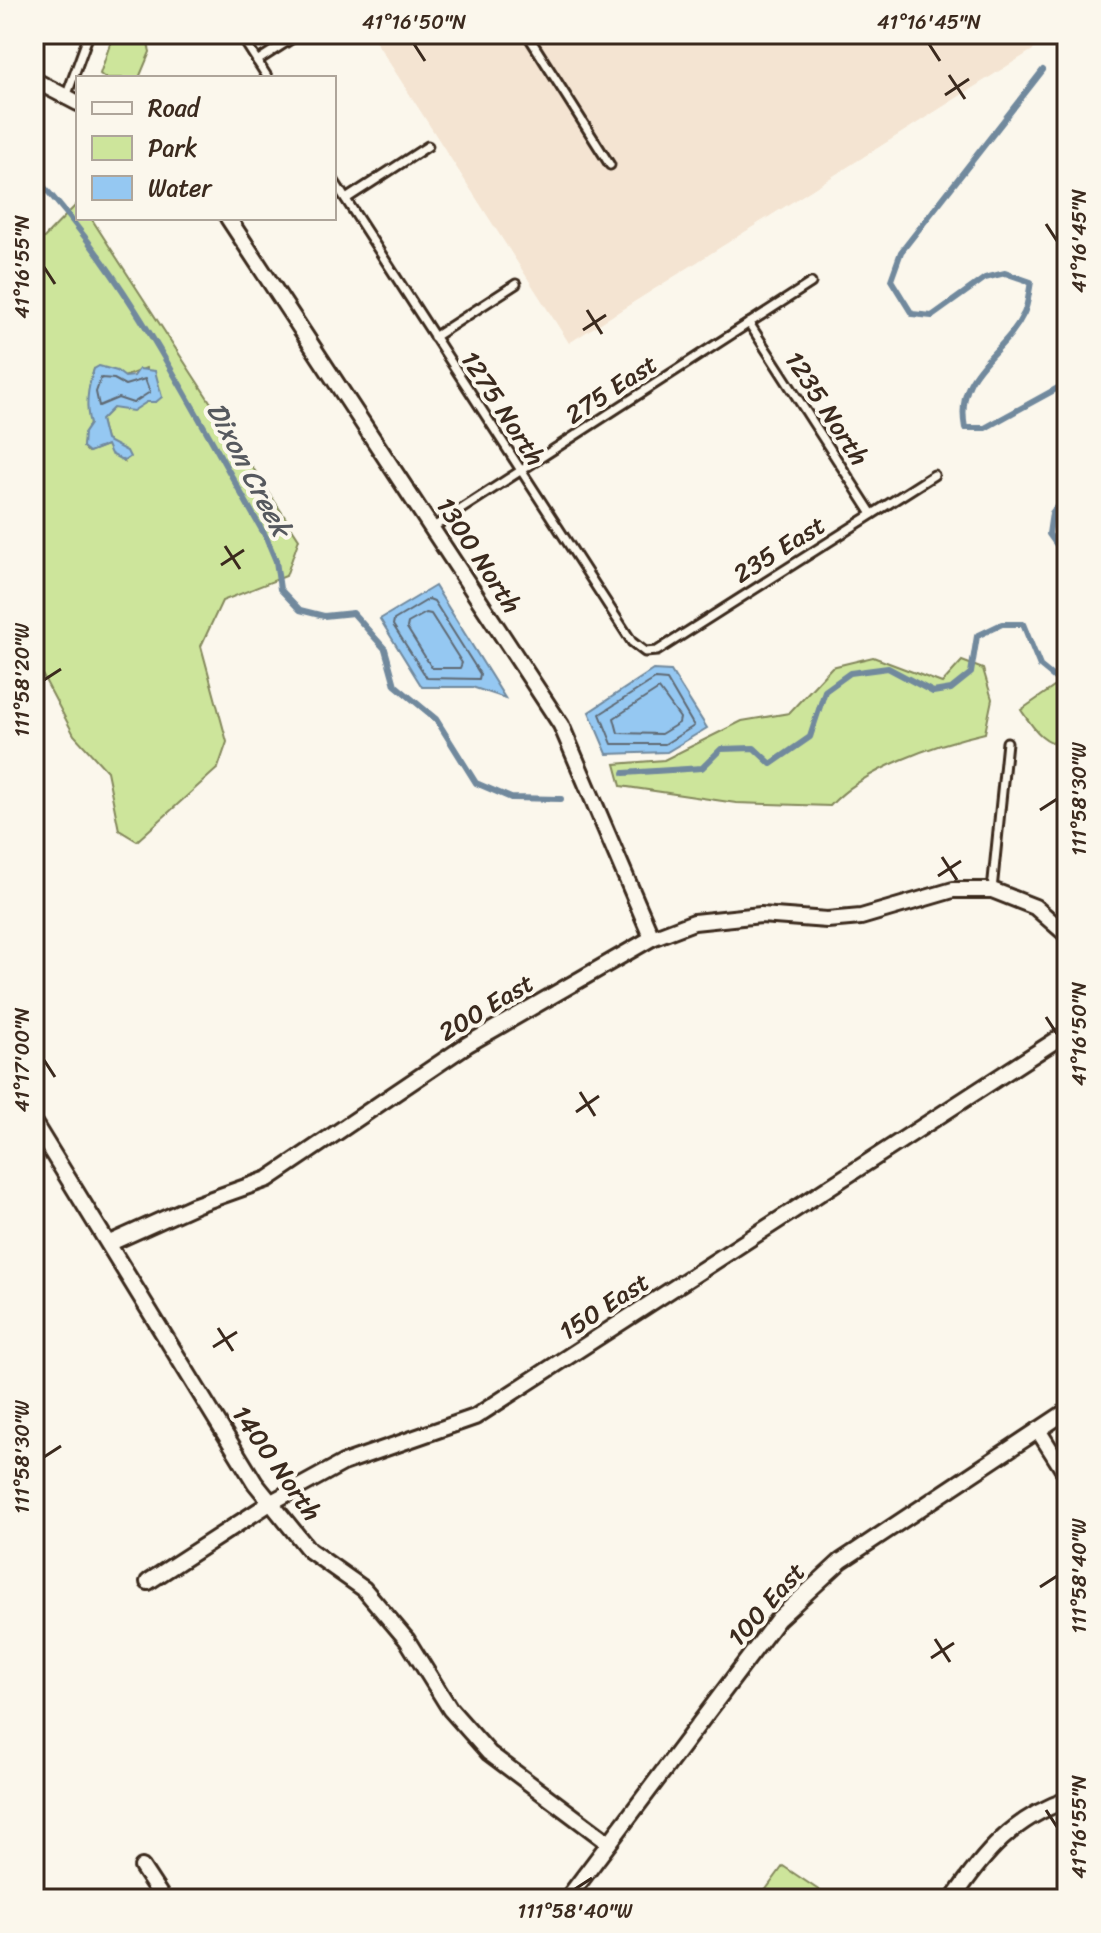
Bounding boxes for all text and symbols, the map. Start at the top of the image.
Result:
text: 41°16'50"N [362,5,466,40]
text: 41°16'45"N [877,5,981,40]
legend [76,76,336,220]
text: Road [148,87,202,129]
text: Park [148,127,197,169]
text: Water [148,167,213,209]
text: 41°16'45"N [1062,189,1097,293]
text: 41°16'55"N [5,215,40,319]
street label: 1275 North [448,341,558,475]
street label: 1235 North [772,341,882,475]
street label: 275 East [555,342,667,436]
water label: Dixon Creek [193,393,307,548]
street label: 1300 North [424,487,534,623]
street label: 235 East [723,502,835,596]
text: 111°58'20"W [5,622,40,737]
text: 111°58'30"W [1062,742,1097,856]
street label: 200 East [429,960,543,1054]
text: 41°16'50"N [1062,982,1097,1086]
text: 41°17'00"N [5,1008,40,1112]
street label: 150 East [549,1259,659,1353]
street label: 1400 North [220,1395,334,1531]
text: 111°58'30"W [5,1400,40,1514]
text: 111°58'40"W [1062,1518,1097,1633]
street label: 100 East [715,1551,817,1657]
text: 41°16'55"N [1062,1775,1097,1879]
text: 111°58'40"W [518,1894,633,1929]

